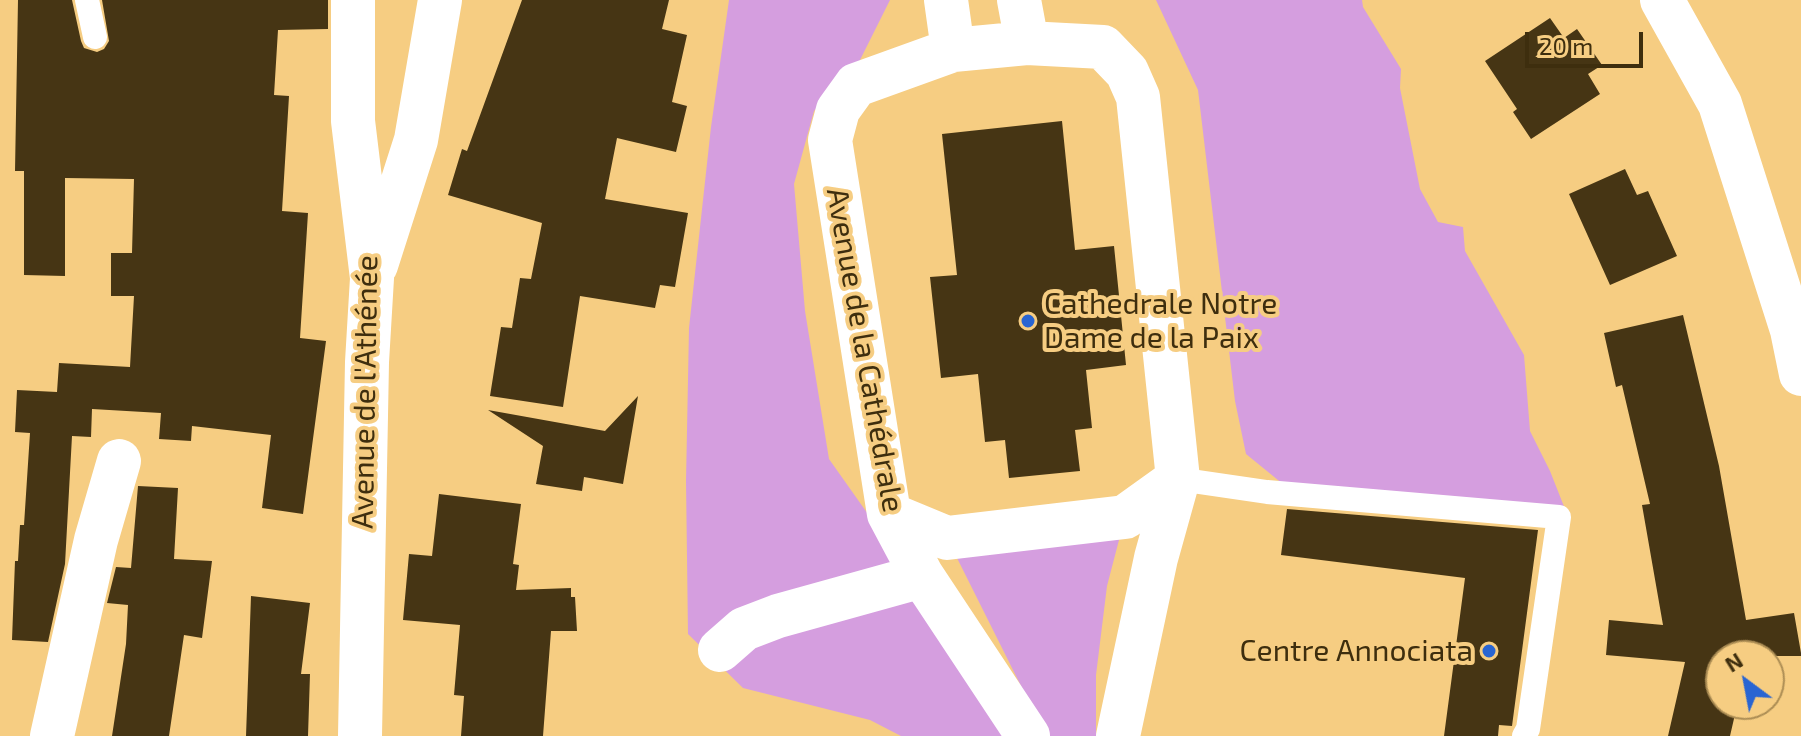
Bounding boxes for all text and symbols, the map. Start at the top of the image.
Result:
scale bar [1529,16,1647,66]
text: 20 m [1539,31,1593,60]
street label: Avenue de la Cathédrale [819,185,911,515]
street label: Avenue de l'Athénée [345,255,385,529]
place label: Cathedrale Notre Dame de la Paix [1044,286,1277,356]
marker: Cathedrale Notre Dame de la Paix [1019,312,1037,330]
place label: Centre Annociata [1239,633,1473,669]
north arrow [1705,640,1785,720]
marker: Centre Annociata [1480,642,1498,660]
text: N [1720,646,1747,677]

